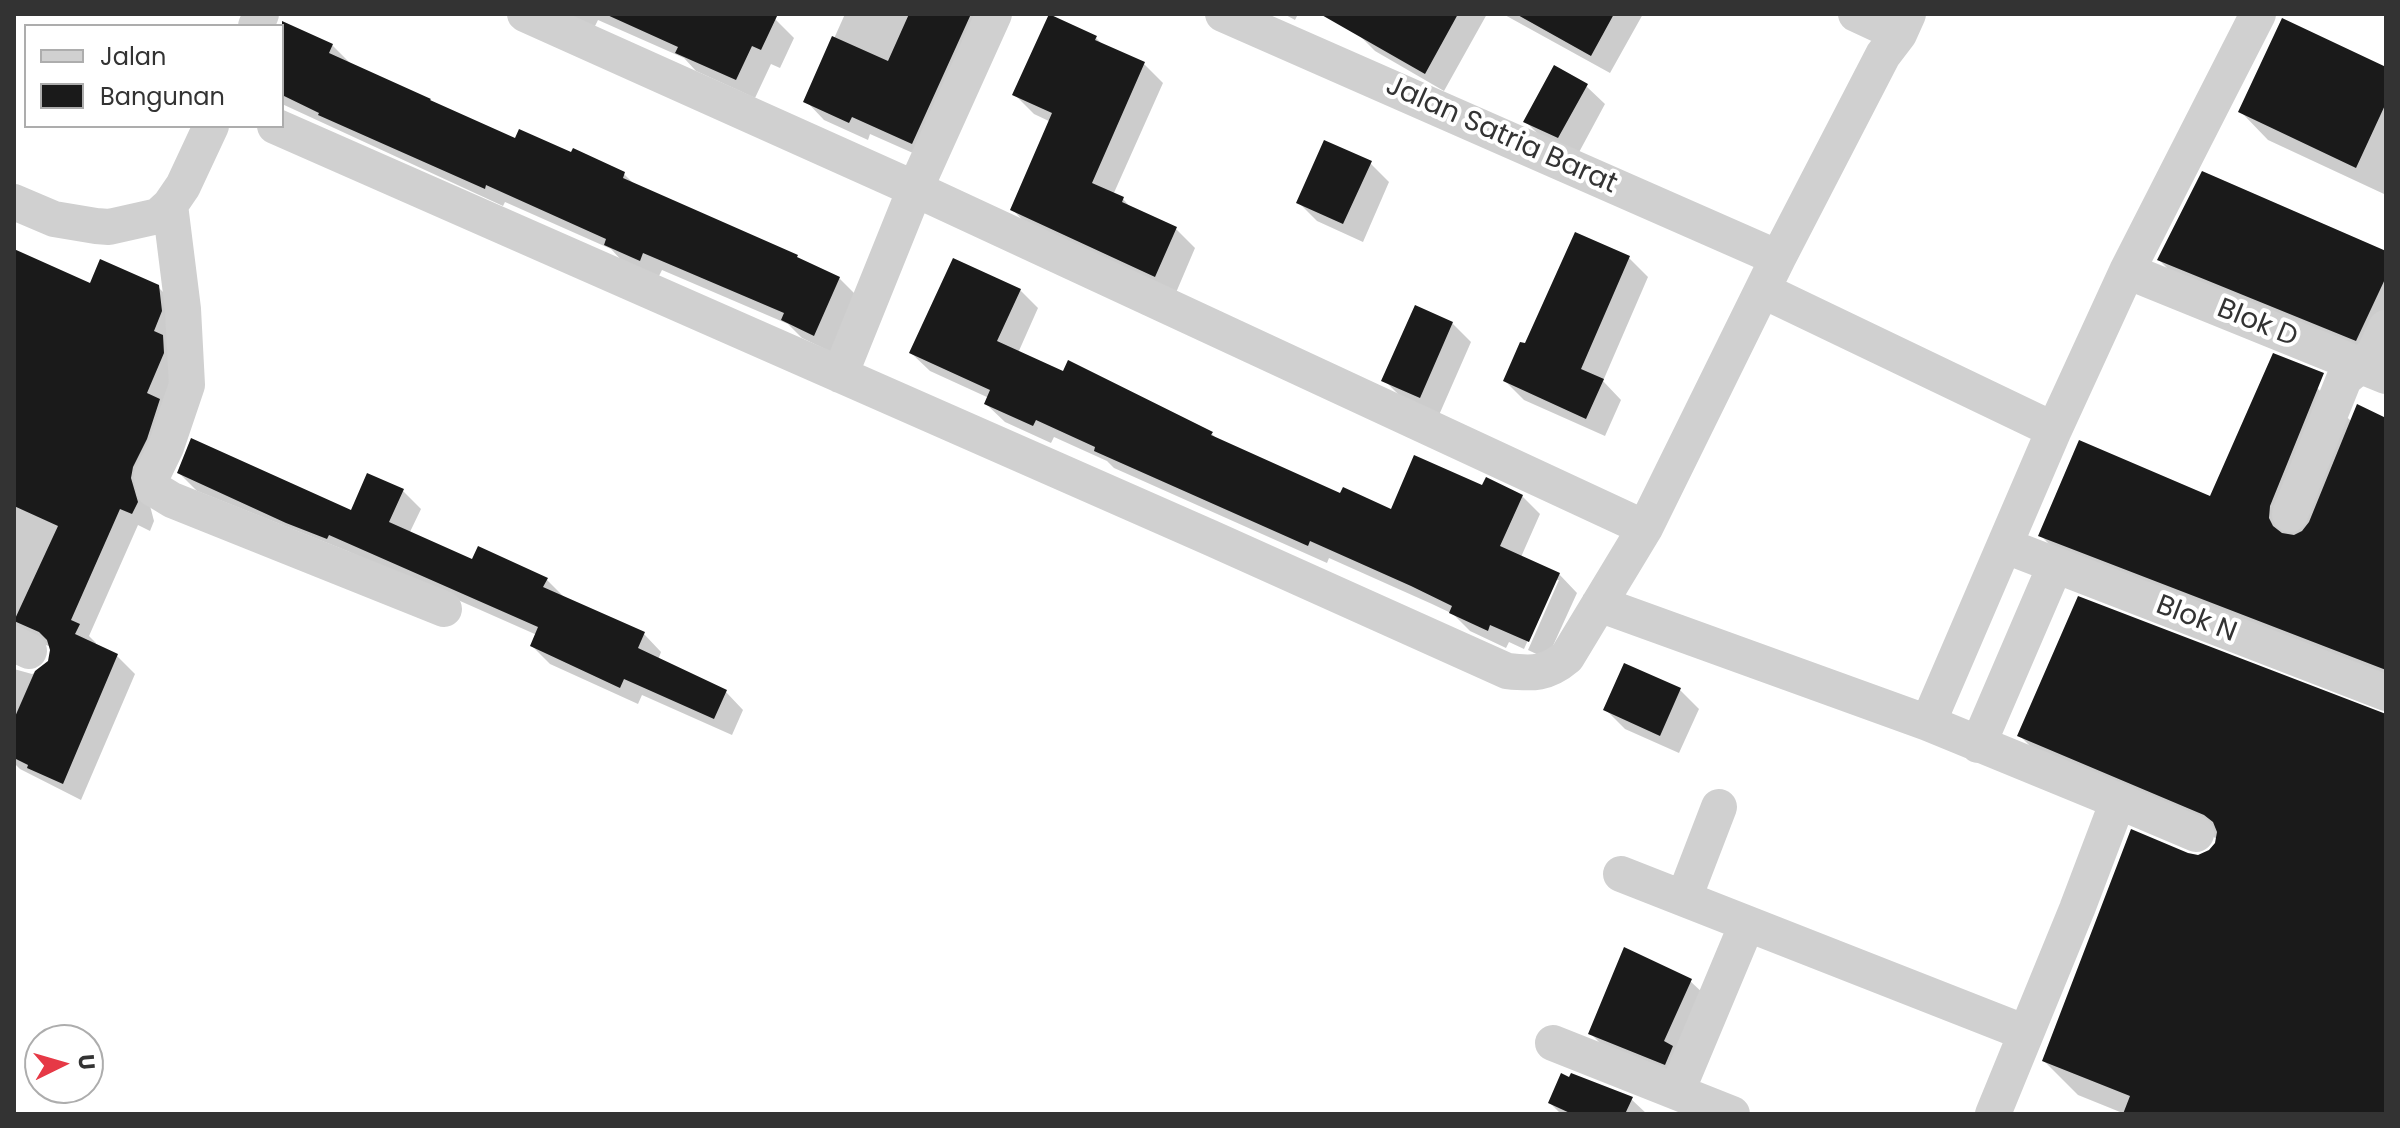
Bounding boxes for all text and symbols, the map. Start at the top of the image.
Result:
legend [24,24,284,128]
text: Jalan [100,40,166,73]
street label: Jalan Satria Barat [1380,70,1622,202]
text: Bangunan [100,80,225,113]
street label: Blok D [2212,293,2302,355]
street label: Blok N [2151,589,2241,651]
north arrow [24,1024,104,1104]
text: U [70,1053,103,1071]

